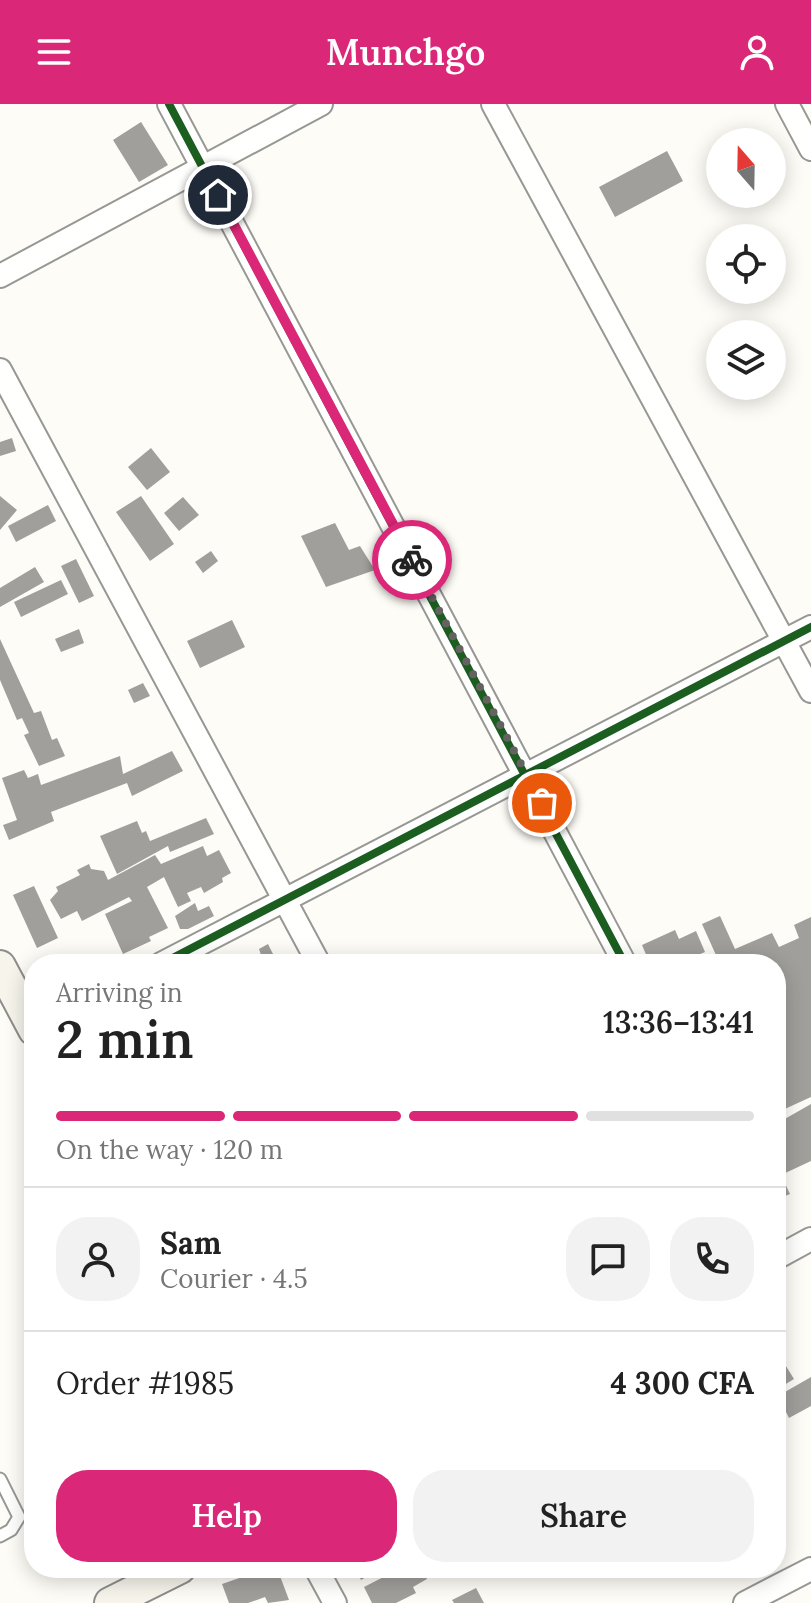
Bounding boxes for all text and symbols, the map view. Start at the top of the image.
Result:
text: Munchgo [326,29,485,75]
icon: menu [32,30,76,74]
icon: person [735,30,779,74]
north arrow [706,128,786,208]
map controls [706,128,786,400]
pin [184,161,252,229]
icon: home [196,173,240,217]
button: locate [706,224,786,304]
button: layers [706,320,786,400]
courier [372,520,452,600]
icon: bike [390,538,434,582]
pin [508,769,576,837]
icon: bag [520,781,564,825]
text: Arriving in [56,976,183,1009]
text: 13:36–13:41 [603,1003,754,1041]
text: 2 min [56,1006,194,1072]
text: On the way · 120 m [56,1133,283,1166]
button: person [56,1217,140,1301]
button: chat [566,1217,650,1301]
button: phone [670,1217,754,1301]
text: Sam [160,1224,221,1262]
text: Courier · 4.5 [160,1262,308,1295]
text: Order #1985 [56,1364,234,1402]
text: 4 300 CFA [611,1364,754,1402]
button: Help [56,1470,397,1562]
button: Share [413,1470,754,1562]

